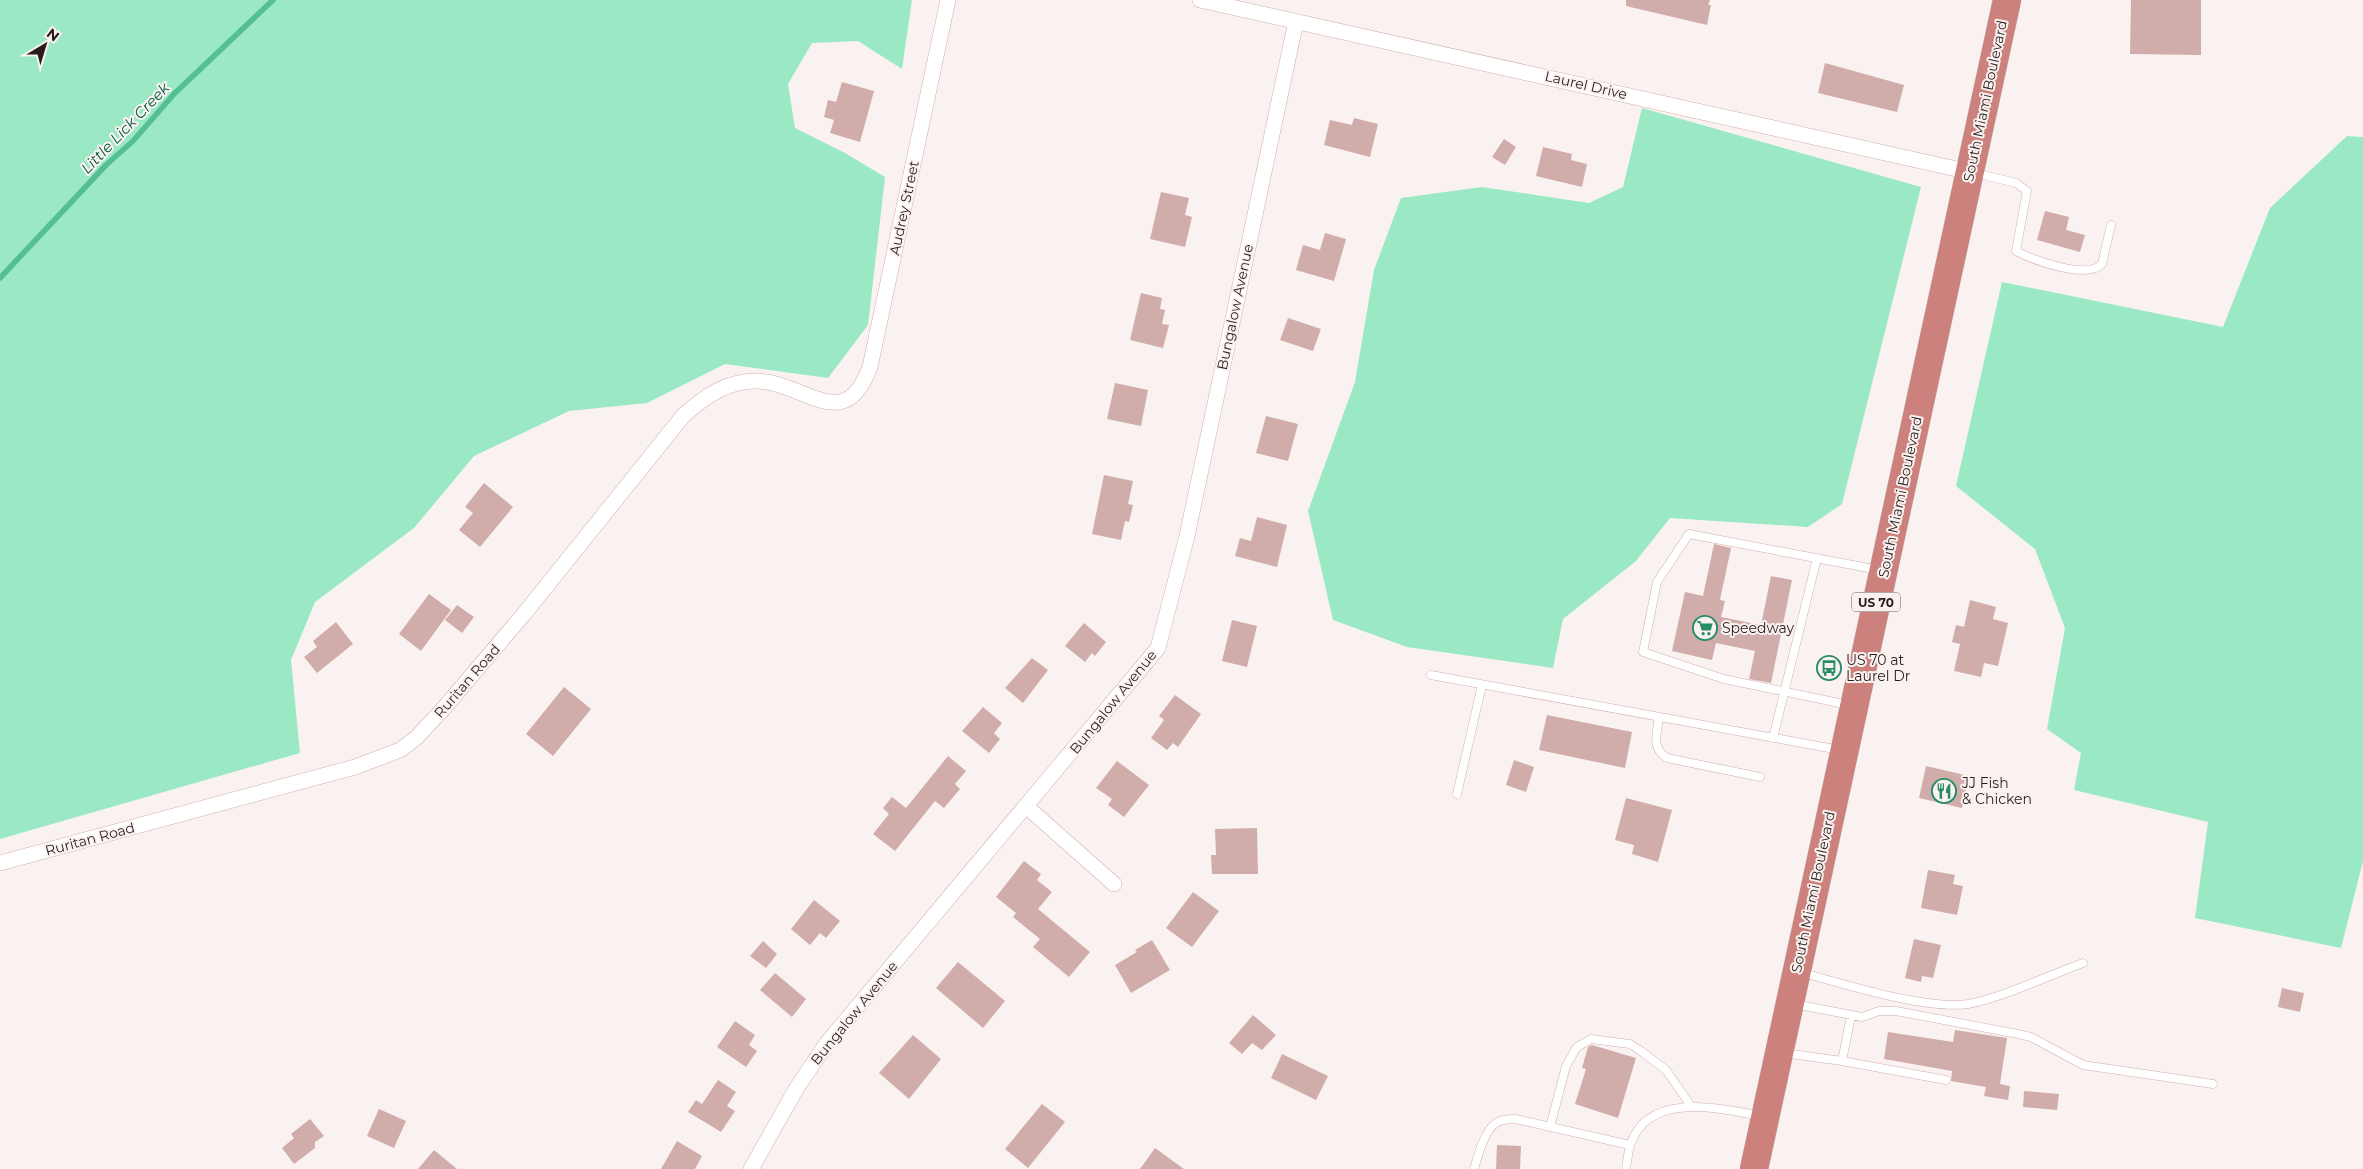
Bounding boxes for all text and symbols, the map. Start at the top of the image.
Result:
street label: South Miami Boulevard [1959,19,2011,183]
north arrow [20,20,70,70]
text: N [43,24,63,45]
street label: Laurel Drive [1543,67,1629,103]
water label: Little Lick Creek [77,78,174,178]
street label: Audrey Street [885,159,923,257]
street label: Bungalow Avenue [1213,242,1257,372]
street label: South Miami Boulevard [1874,415,1926,579]
road number: US 70 [1852,592,1900,612]
supermarket icon: Speedway [1692,615,1718,641]
place label: Speedway [1722,619,1795,637]
street label: Ruritan Road [430,640,504,722]
street label: Bungalow Avenue [1066,646,1160,758]
place label: US 70 at Laurel Dr [1846,651,1911,685]
bus stop icon: US 70 at Laurel Dr [1816,655,1842,681]
place label: JJ Fish & Chicken [1961,774,2032,808]
restaurant icon: JJ Fish & Chicken [1931,778,1957,804]
street label: South Miami Boulevard [1787,810,1839,974]
street label: Ruritan Road [43,818,137,860]
street label: Bungalow Avenue [807,957,901,1069]

